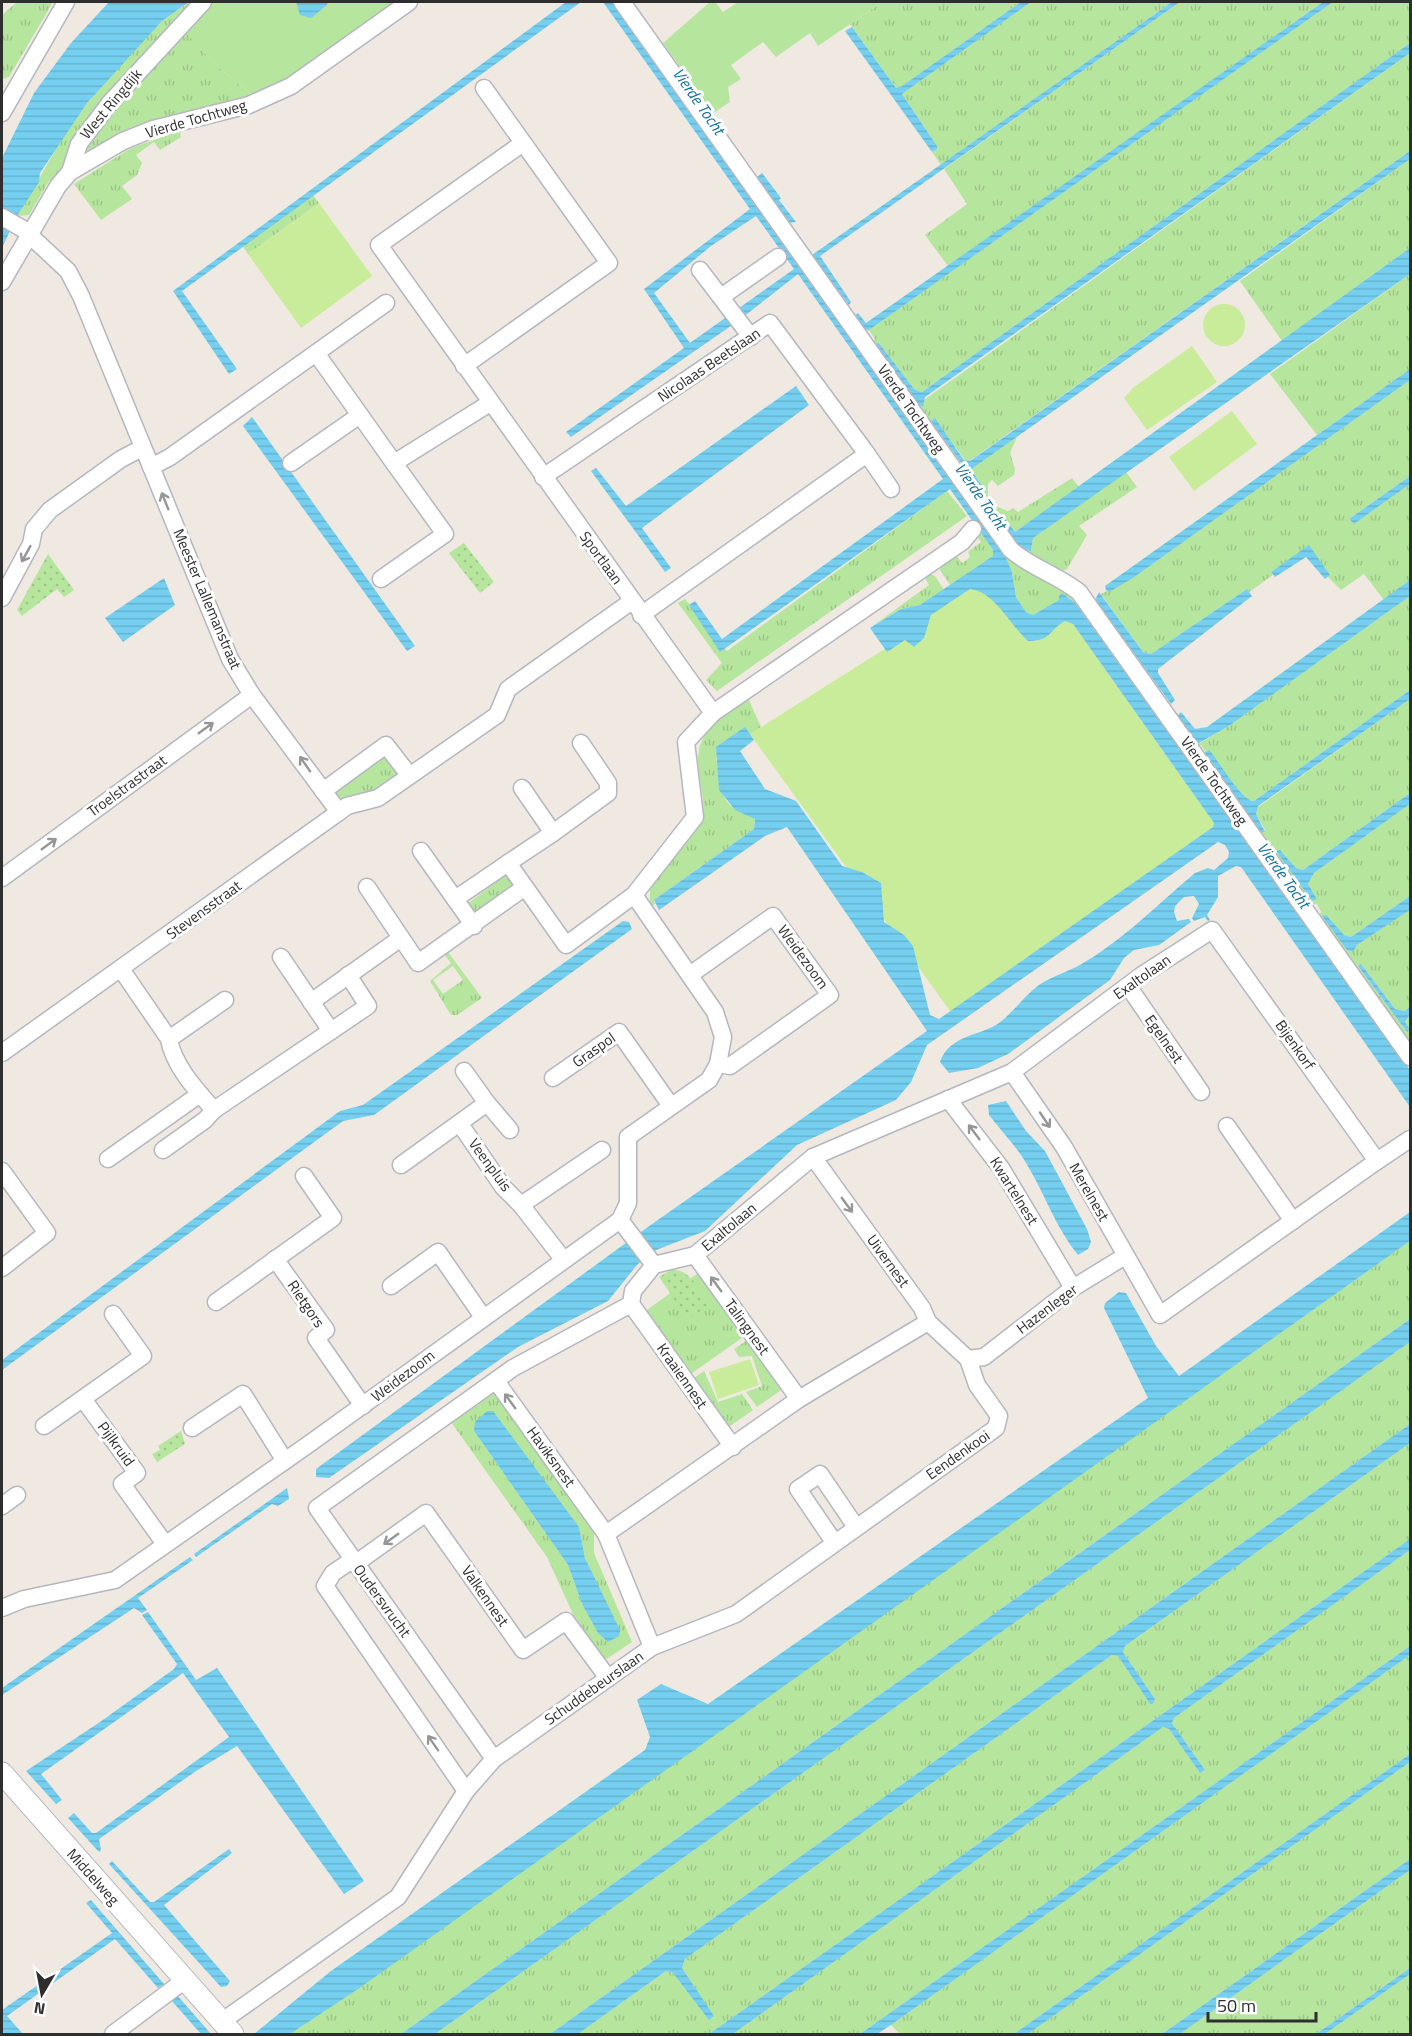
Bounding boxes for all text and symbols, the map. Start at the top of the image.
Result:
street label: West Ringdijk [74,63,147,144]
water label: Vierde Tocht [667,63,732,141]
street label: Vierde Tochtweg [143,93,249,144]
street label: Nicolaas Beetslaan [653,322,765,408]
street label: Vierde Tochtweg [872,359,951,458]
water label: Vierde Tocht [949,458,1014,536]
one-way arrow [159,492,170,511]
street label: Meester Lallemanstraat [167,525,248,673]
street label: Sportlaan [574,526,629,589]
one-way arrow [20,545,32,562]
one-way arrow [197,722,213,734]
street label: Vierde Tochtweg [1175,731,1254,830]
street label: Troelstrastraat [82,748,172,822]
one-way arrow [299,757,311,773]
one-way arrow [40,837,56,850]
water label: Vierde Tocht [1252,837,1317,915]
street label: Stevensstraat [161,874,247,945]
street label: Weidezoom [772,920,835,994]
street label: Exaltolaan [1108,948,1175,1005]
street label: Egelnest [1139,1010,1190,1068]
street label: Bijenkorf [1270,1015,1321,1074]
street label: Graspol [567,1026,620,1073]
one-way arrow [1039,1111,1051,1128]
one-way arrow [967,1125,980,1141]
street label: Veenpluis [463,1133,518,1196]
street label: Kwartelnest [984,1152,1045,1230]
street label: Merelnest [1063,1158,1116,1226]
one-way arrow [841,1196,853,1212]
street label: Exaltolaan [696,1197,761,1257]
street label: Uivernest [861,1229,916,1293]
street label: Rietgors [282,1275,331,1332]
one-way arrow [710,1276,722,1292]
street label: Hazenleger [1011,1278,1082,1339]
street label: Talingnest [719,1294,776,1360]
street label: Kraaiennest [651,1338,714,1414]
street label: Weidezoom [366,1344,439,1407]
one-way arrow [504,1393,517,1409]
street label: Pijlkruid [92,1417,141,1471]
street label: Haviksnest [521,1422,582,1492]
street label: Eendenkooi [921,1424,994,1485]
one-way arrow [383,1532,399,1545]
street label: Oudersvrucht [348,1559,417,1643]
street label: Valkennest [456,1561,515,1631]
street label: Schuddebeurslaan [539,1645,648,1730]
one-way arrow [426,1734,439,1751]
street label: Middelweg [62,1843,125,1910]
north arrow [12,1964,72,2024]
scale bar [1208,1985,1316,2023]
text: 50 m [1217,1992,1256,2019]
text: N [32,1996,47,2022]

